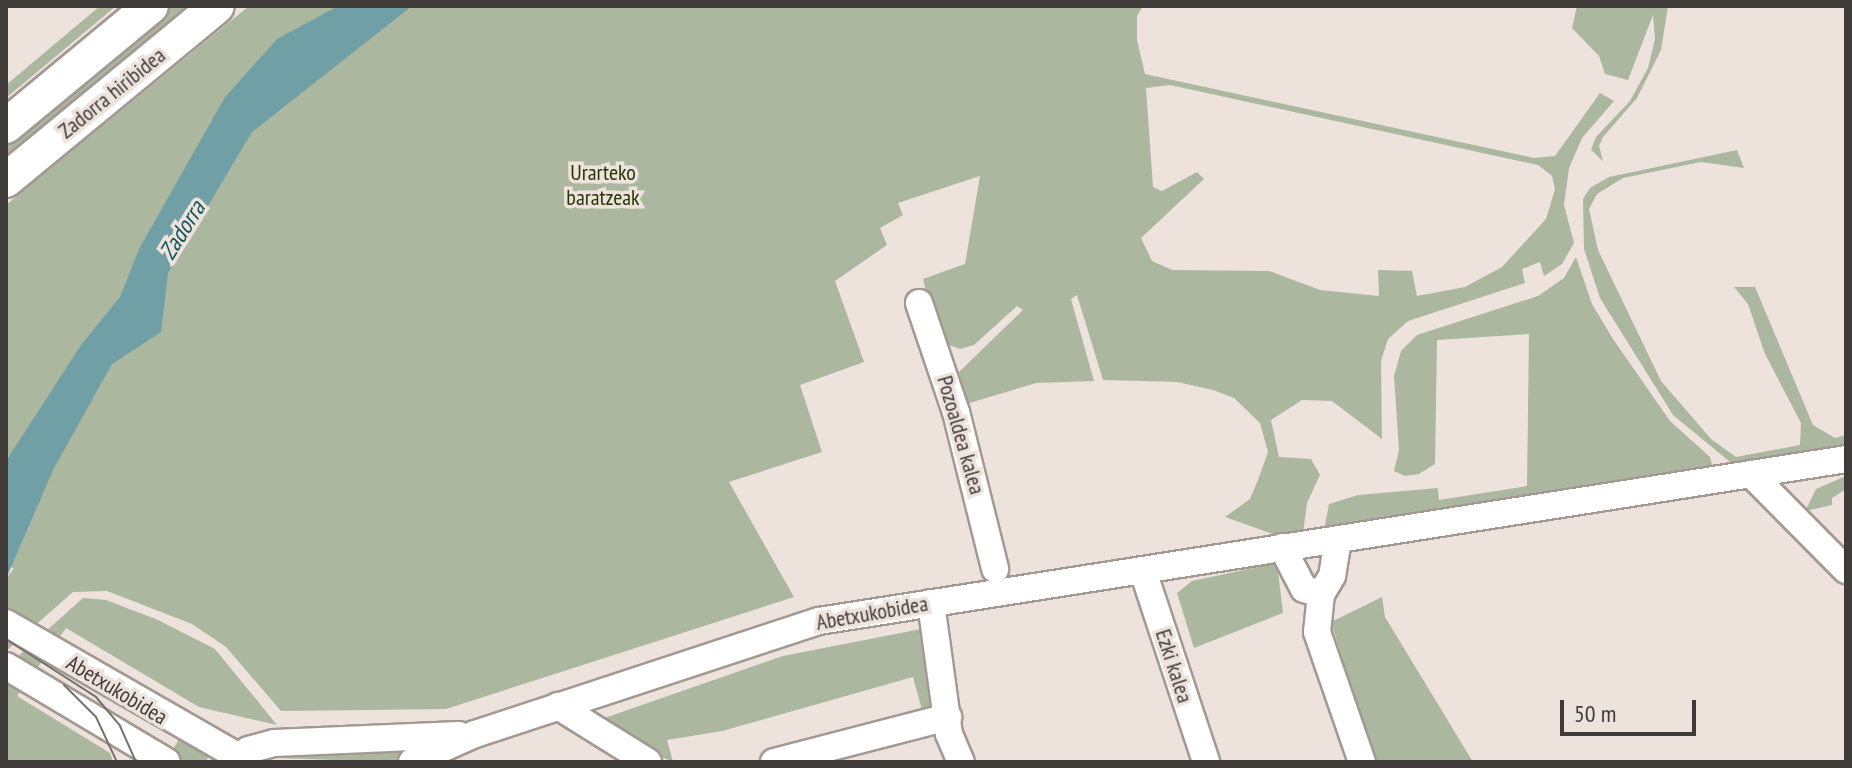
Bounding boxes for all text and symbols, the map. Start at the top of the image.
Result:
street label: Zadorra hiribidea [53,42,171,144]
park label: Urarteko baratzeak [566,159,640,210]
water label: Zadorra [153,196,211,264]
street label: Pozoaldea kalea [931,373,991,497]
street label: Abetxukobidea [814,590,930,636]
street label: Ezki kalea [1150,626,1198,706]
street label: Abetxukobidea [62,650,172,730]
scale bar [1564,684,1700,734]
text: 50 m [1574,698,1616,729]

